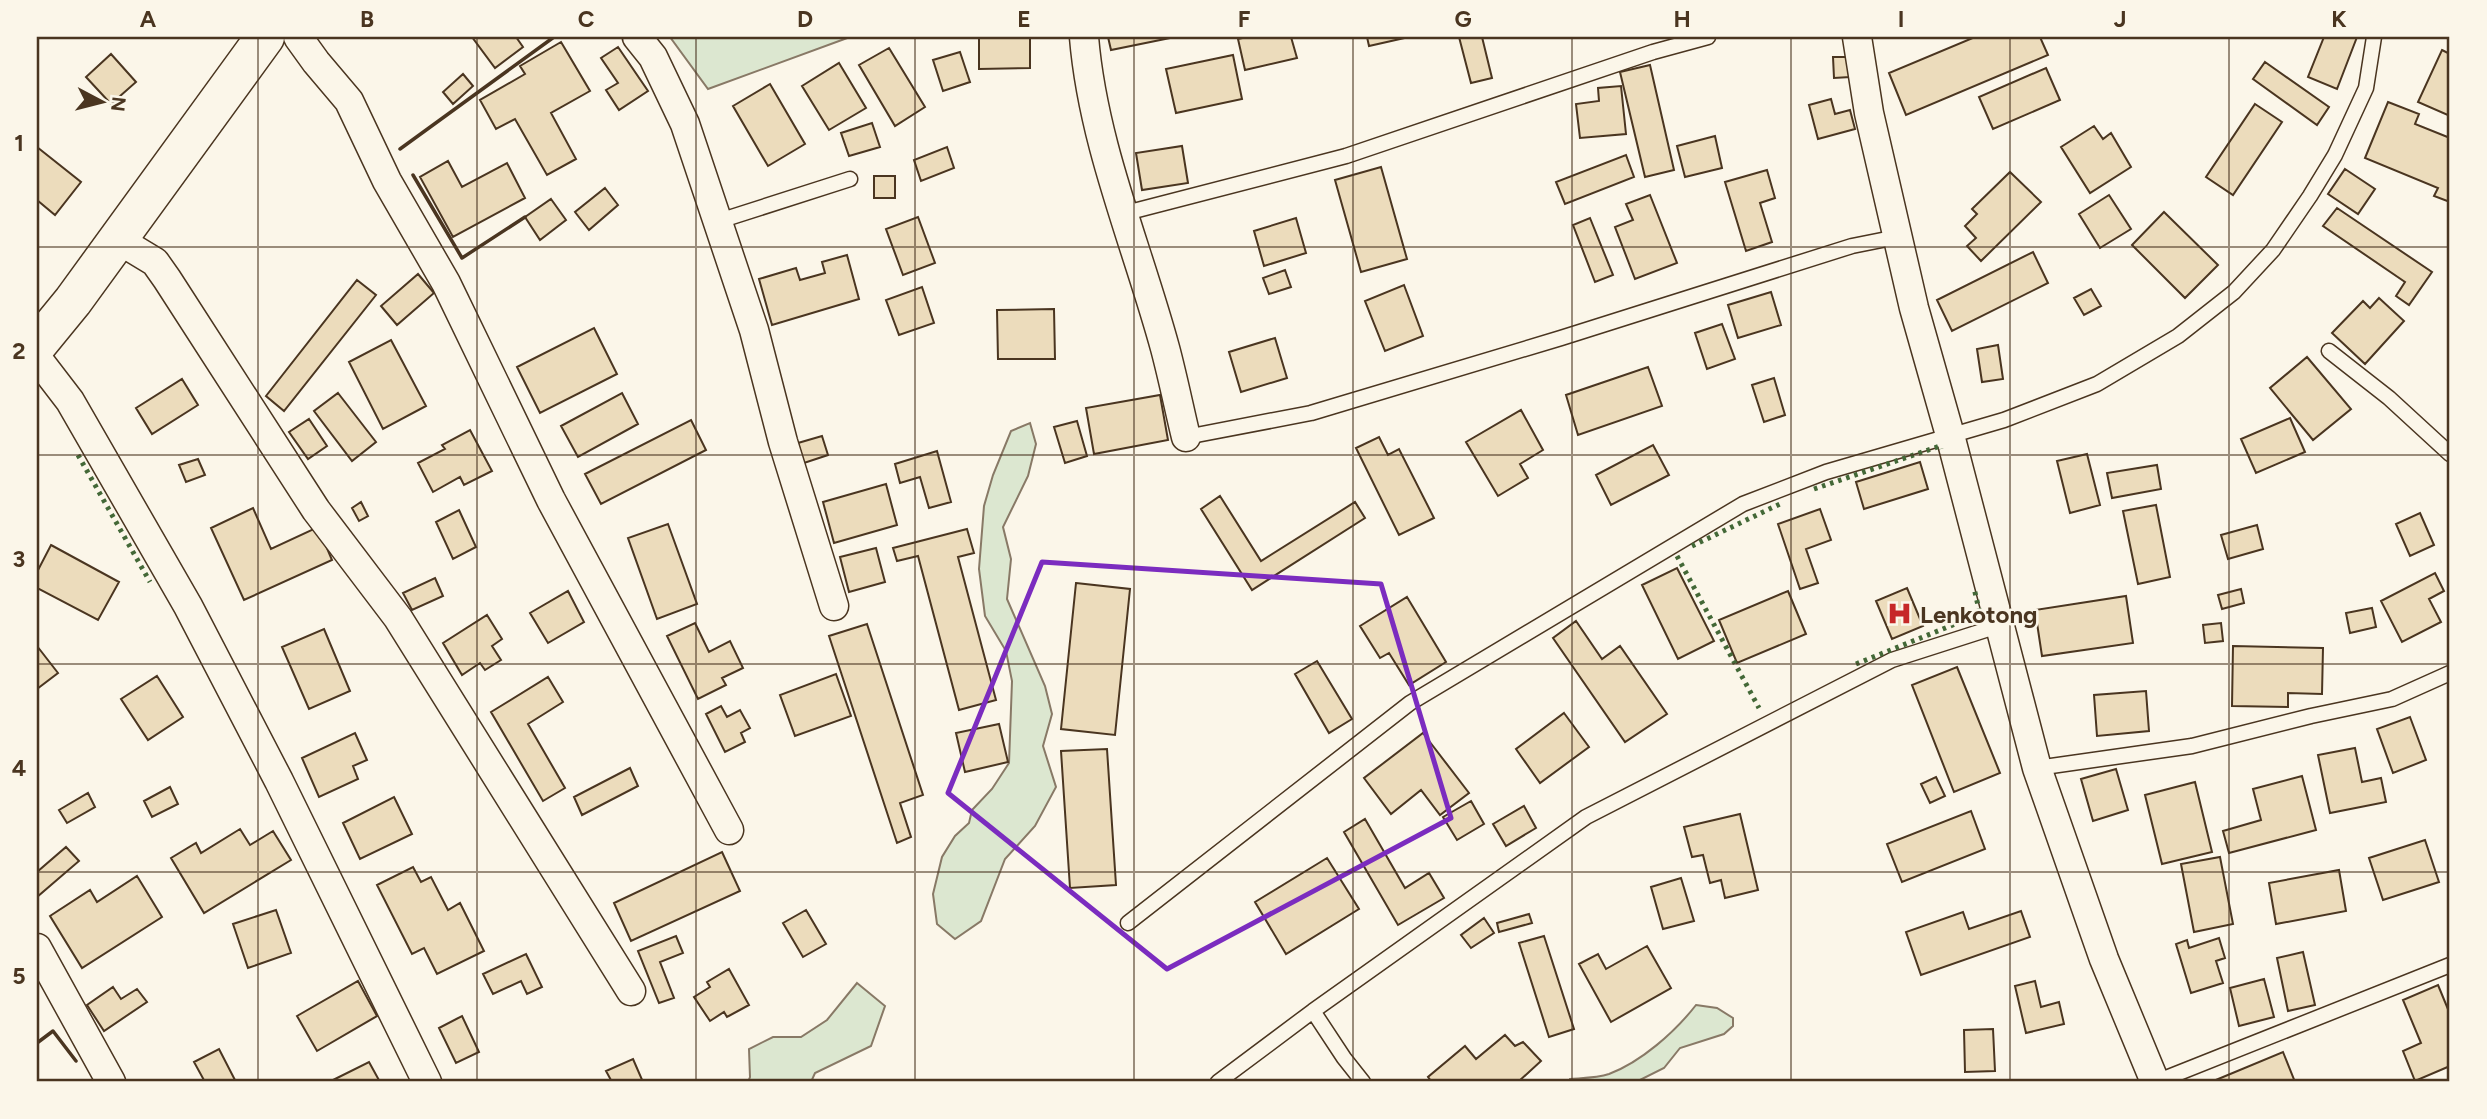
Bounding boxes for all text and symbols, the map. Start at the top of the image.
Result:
text: A [140,5,157,33]
text: B [360,5,374,33]
text: C [578,5,595,33]
text: D [797,5,813,33]
text: E [1017,5,1031,33]
text: F [1238,5,1251,33]
text: G [1454,5,1472,33]
text: H [1673,5,1691,33]
text: I [1898,5,1904,33]
text: J [2114,5,2126,33]
text: K [2331,5,2347,33]
north arrow [66,66,136,136]
text: N [106,95,131,113]
text: 1 [14,129,24,157]
text: 2 [12,337,26,365]
text: 3 [13,545,25,573]
hospital icon: Lenkotong [1886,600,1914,628]
place label: Lenkotong [1920,600,2037,629]
text: 4 [12,754,26,782]
text: 5 [12,962,26,990]

